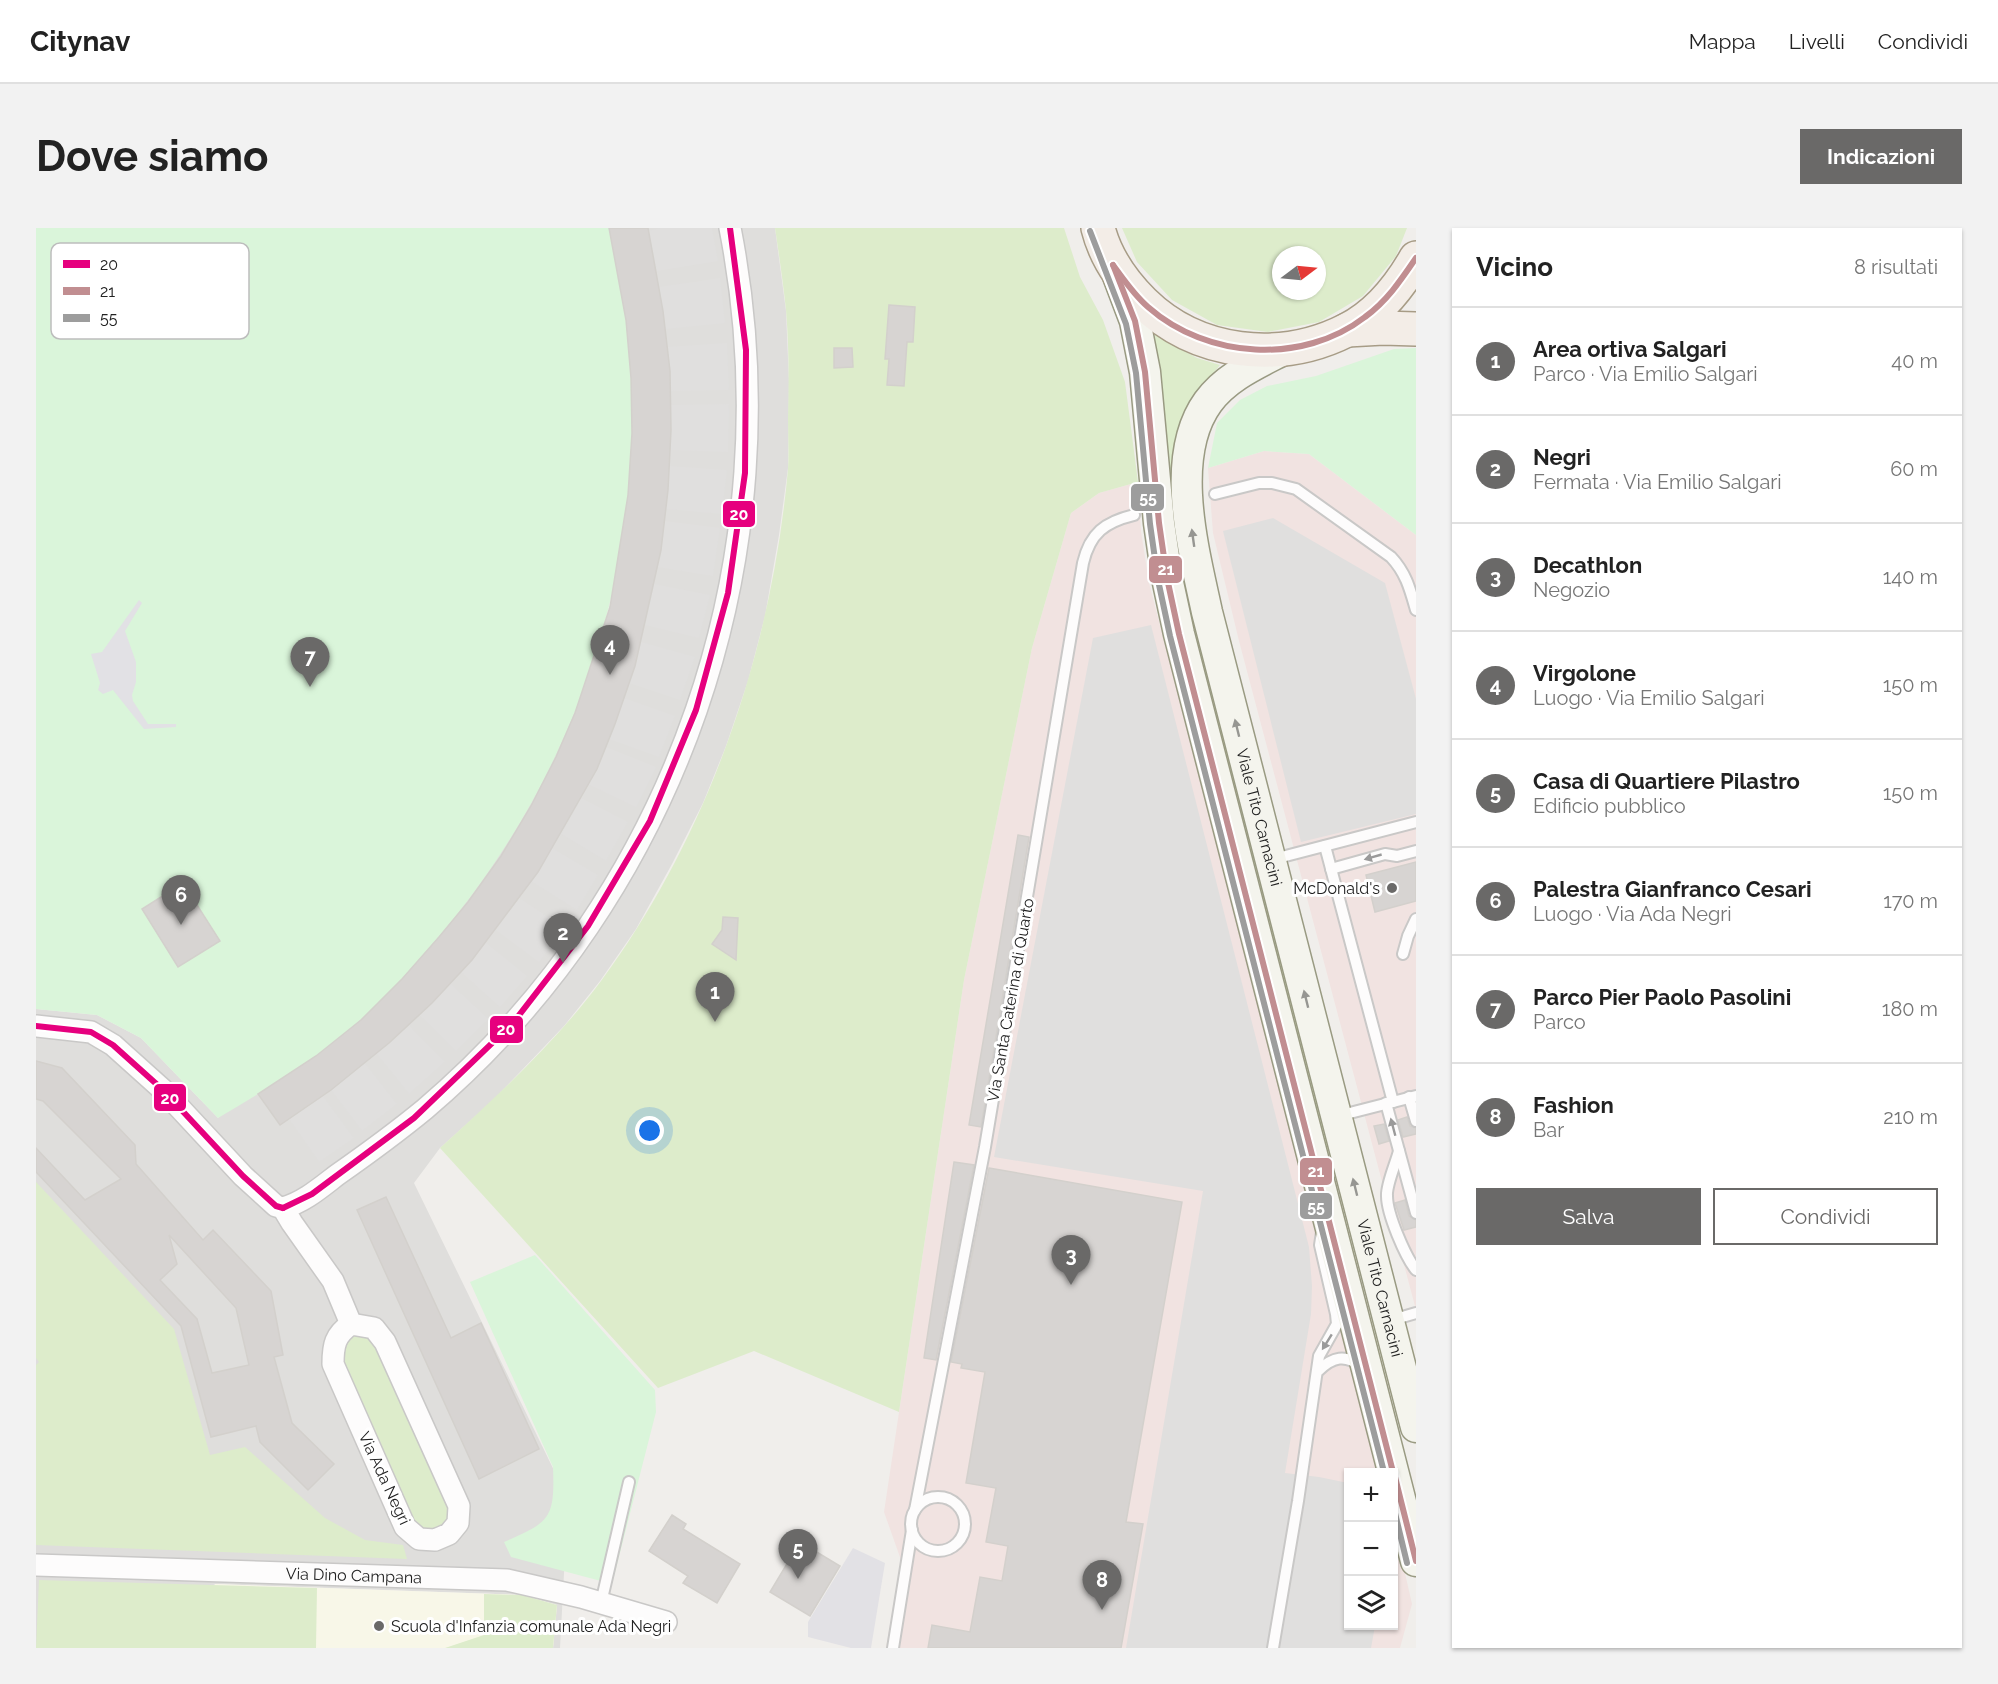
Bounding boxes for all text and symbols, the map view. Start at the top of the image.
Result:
text: Citynav [30,25,130,58]
text: Mappa [1689,29,1756,54]
text: Livelli [1789,29,1845,54]
text: Condividi [1878,29,1968,54]
button: Indicazioni [1800,129,1962,184]
text: Dove siamo [36,132,268,181]
legend [51,243,249,339]
north arrow [1272,246,1326,300]
text: Vicino [1476,252,1553,282]
text: 20 [100,255,118,274]
text: 8 risultati [1854,255,1938,279]
text: 21 [100,282,115,301]
text: 55 [100,309,118,328]
text: Area ortiva Salgari [1533,336,1727,362]
text: 1 [1491,349,1500,373]
text: 40 m [1891,349,1938,373]
text: Parco · Via Emilio Salgari [1533,362,1758,386]
text: Negri [1533,444,1591,470]
text: 2 [1490,457,1501,481]
text: 60 m [1890,457,1938,481]
text: Fermata · Via Emilio Salgari [1533,470,1782,494]
line badge: 55 [1130,483,1165,512]
text: 55 [1139,488,1157,507]
line badge: 20 [722,500,756,528]
text: 20 [730,505,749,524]
one-way arrow [1188,529,1197,548]
text: Decathlon [1533,552,1642,578]
line badge: 21 [1148,555,1183,584]
text: 21 [1158,560,1175,579]
text: 3 [1490,565,1501,589]
text: 140 m [1883,565,1938,589]
text: Negozio [1533,578,1610,602]
pin: 4 [590,626,630,675]
pin: 7 [290,638,330,687]
text: Virgolone [1533,660,1636,686]
text: 4 [1490,673,1501,697]
text: 150 m [1883,673,1938,697]
text: Luogo · Via Emilio Salgari [1533,686,1765,710]
one-way arrow [1231,719,1241,738]
street label: Viale Tito Carnacini [1232,747,1286,888]
text: Casa di Quartiere Pilastro [1533,768,1800,794]
text: 5 [1490,781,1501,805]
text: 150 m [1883,781,1938,805]
text: Edificio pubblico [1533,794,1686,818]
one-way arrow [1364,853,1382,863]
pin: 6 [162,876,200,925]
text: Palestra Gianfranco Cesari [1533,876,1812,902]
place label: McDonald's [1293,879,1380,898]
marker: McDonald's [1385,881,1399,895]
text: 6 [1489,889,1502,913]
text: 170 m [1883,889,1938,913]
street label: Via Santa Caterina di Quarto [983,897,1038,1103]
text: Luogo · Via Ada Negri [1533,902,1732,926]
pin: 2 [544,914,582,963]
pin: 1 [696,972,734,1022]
text: Parco Pier Paolo Pasolini [1533,984,1791,1010]
one-way arrow [1301,989,1310,1007]
text: 7 [1490,997,1501,1021]
text: 180 m [1882,997,1938,1021]
text: Parco [1533,1010,1586,1034]
line badge: 20 [489,1015,524,1044]
text: 20 [497,1020,516,1039]
line badge: 20 [153,1083,187,1112]
text: 20 [161,1089,180,1108]
text: Fashion [1533,1092,1614,1118]
text: 8 [1489,1105,1502,1129]
text: 210 m [1883,1105,1938,1129]
your location [635,1116,664,1145]
one-way arrow [1388,1118,1397,1136]
text: Bar [1533,1118,1564,1142]
line badge: 21 [1299,1157,1333,1186]
text: 21 [1308,1162,1325,1181]
one-way arrow [1349,1178,1359,1197]
button: Salva [1476,1188,1701,1245]
button: Condividi [1713,1188,1938,1245]
line badge: 55 [1299,1192,1333,1220]
text: 55 [1307,1197,1325,1216]
street label: Viale Tito Carnacini [1353,1217,1407,1359]
pin: 3 [1052,1236,1090,1285]
one-way arrow [1322,1334,1333,1350]
street label: Via Ada Negri [355,1429,414,1528]
map controls [1344,1468,1398,1630]
button: + [1344,1468,1398,1522]
button: − [1344,1522,1398,1576]
pin: 5 [778,1530,818,1579]
pin: 8 [1082,1560,1122,1610]
street label: Via Dino Campana [285,1564,422,1587]
button: layers [1344,1576,1398,1630]
place label: Scuola d'Infanzia comunale Ada Negri [391,1617,671,1636]
marker: Scuola d'Infanzia comunale Ada Negri [372,1619,386,1633]

